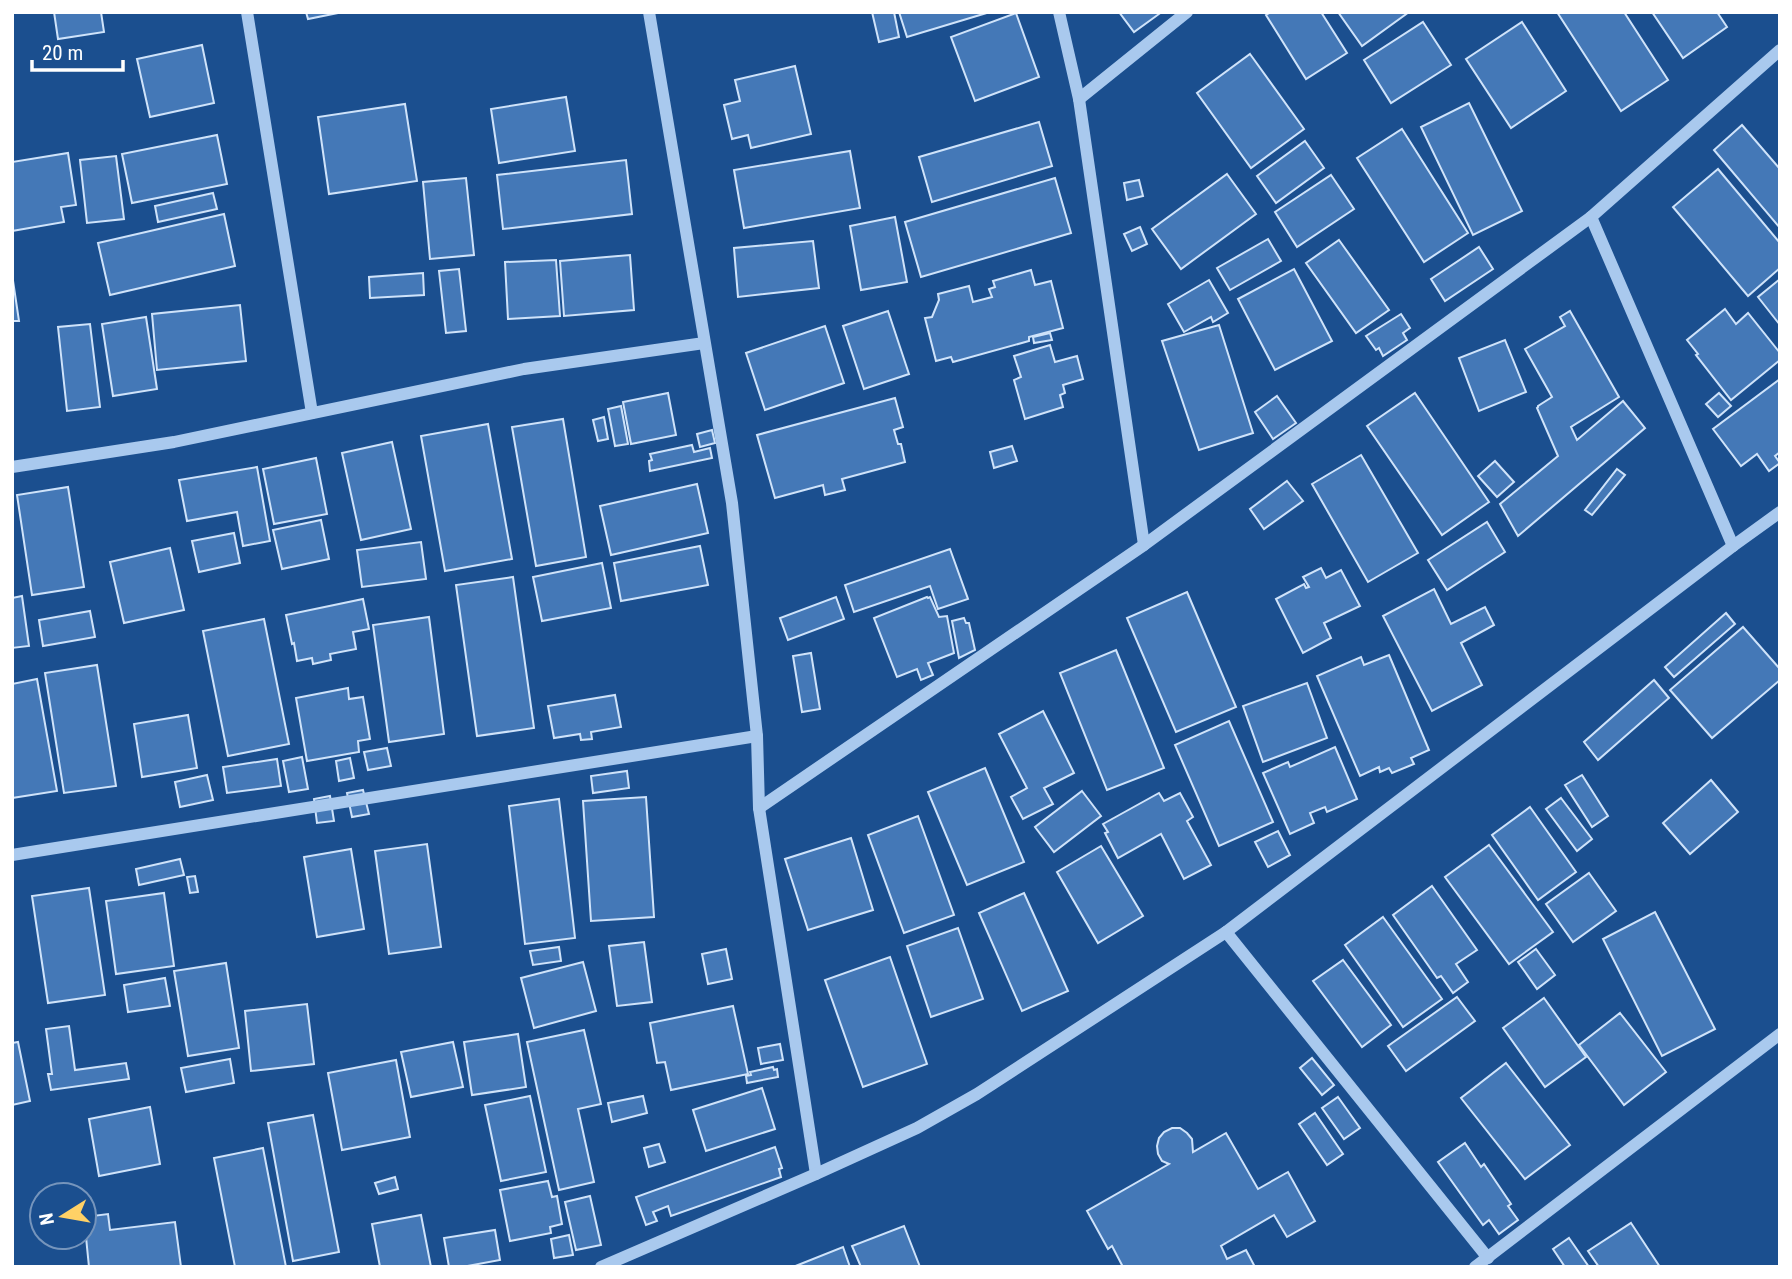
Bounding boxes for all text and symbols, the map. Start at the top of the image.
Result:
scale bar [32,28,122,72]
text: 20 m [42,41,83,65]
north arrow [28,1181,98,1251]
text: N [34,1211,59,1227]

